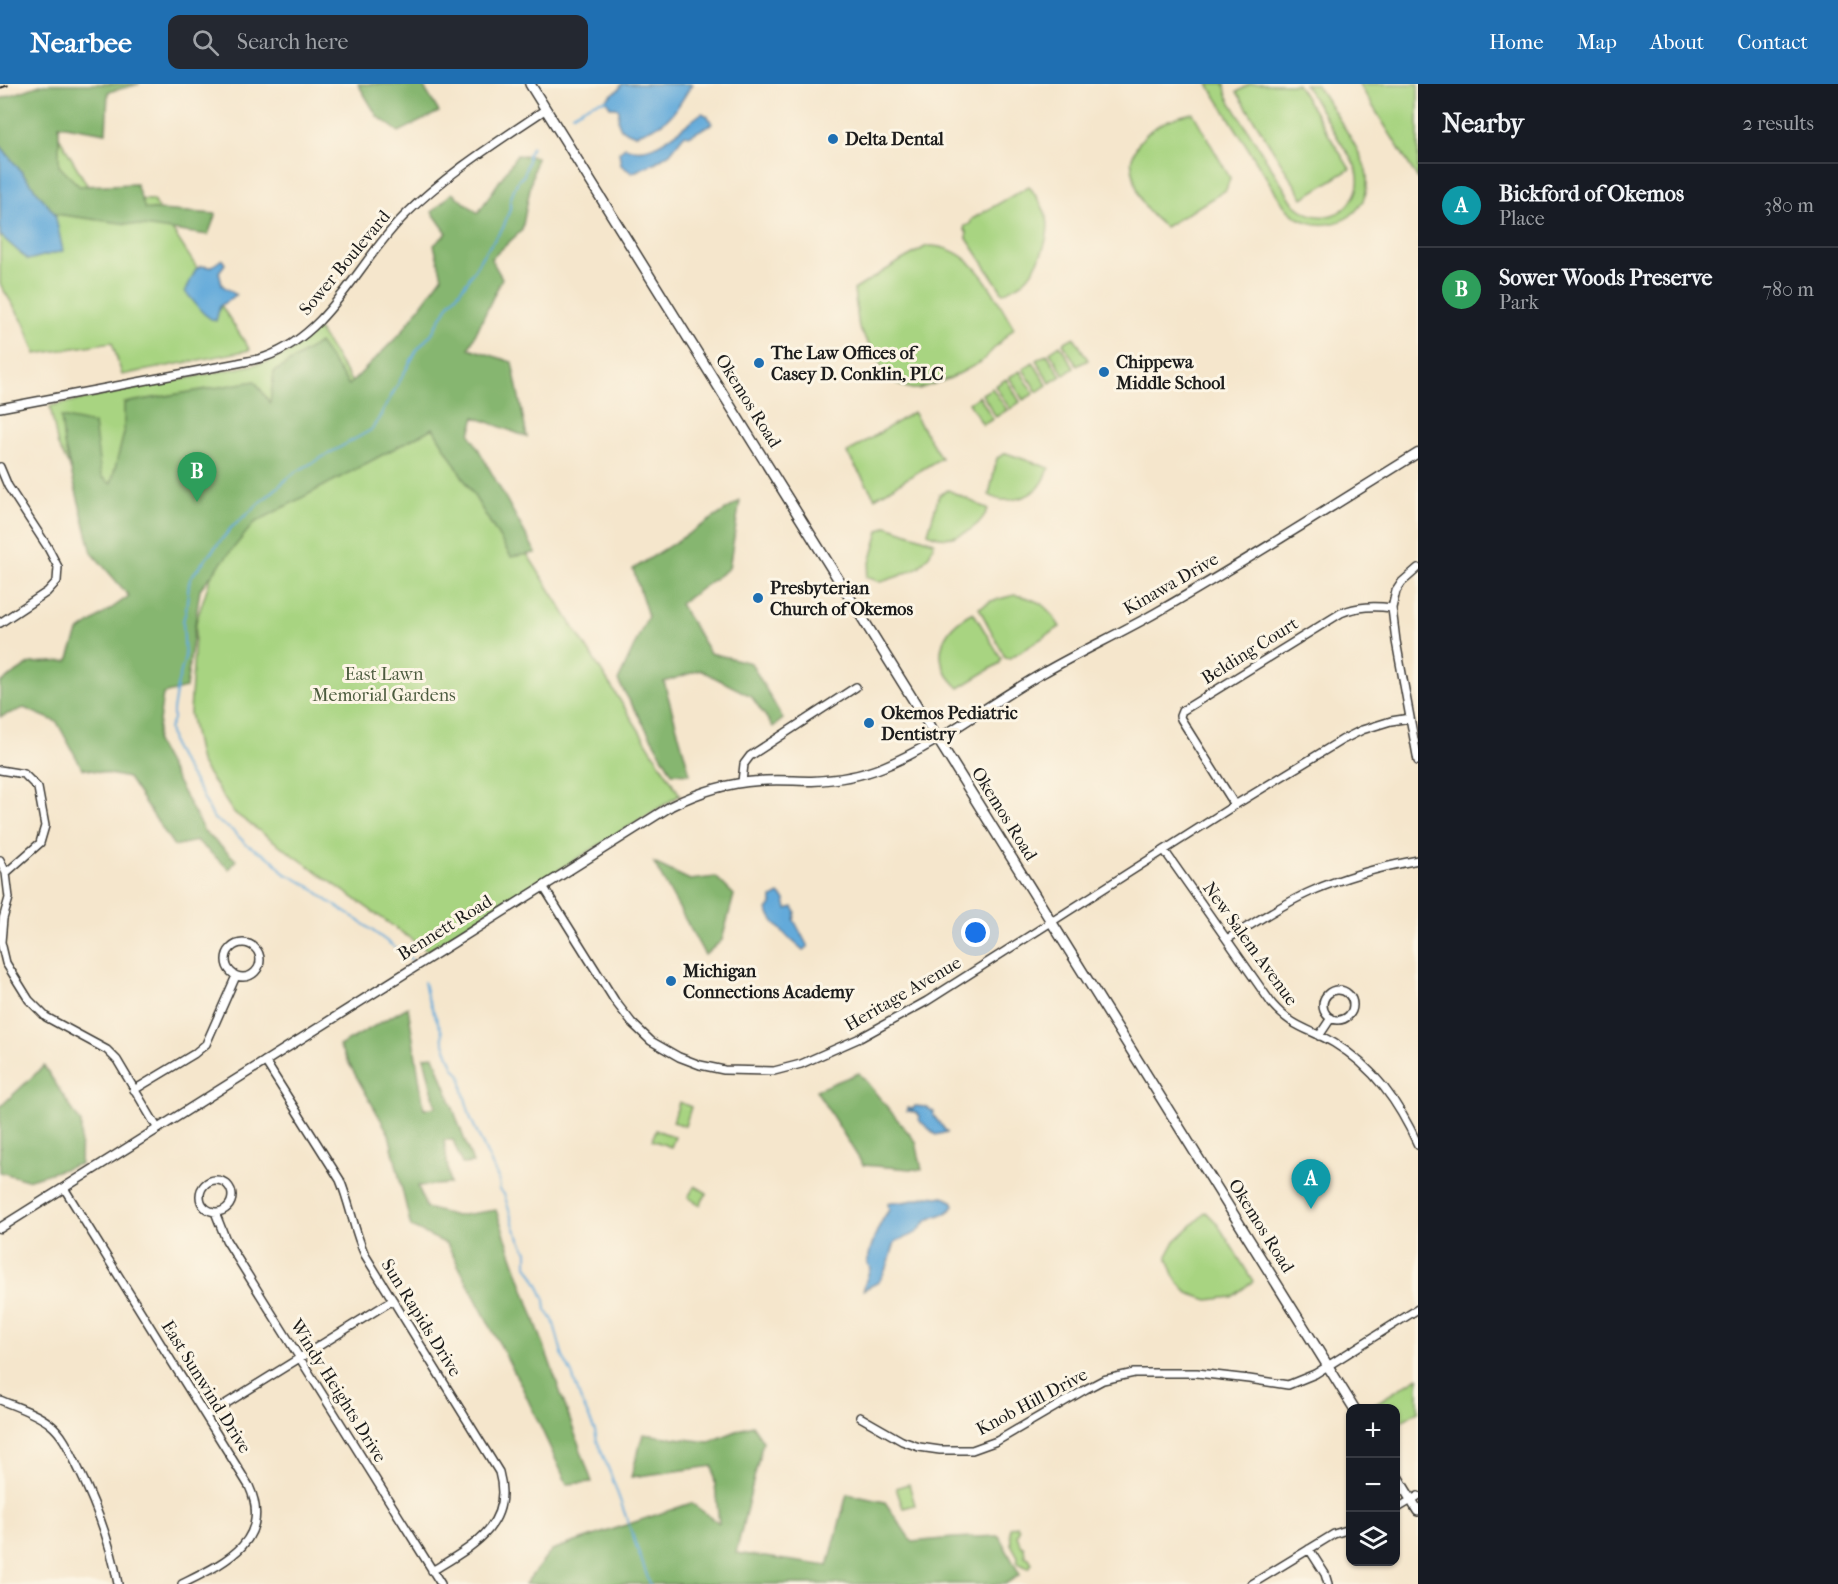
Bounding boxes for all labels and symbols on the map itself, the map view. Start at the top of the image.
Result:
place label: Delta Dental [845,129,945,150]
marker: Delta Dental [826,132,840,146]
street label: Sower Boulevard [295,206,395,320]
place label: The Law Offices of Casey D. Conklin, PLC [770,343,944,385]
street label: Okemos Road [711,350,785,452]
place label: Chippewa Middle School [1115,352,1226,394]
marker: The Law Offices of Casey D. Conklin, PLC [752,356,766,370]
marker: Chippewa Middle School [1097,365,1111,379]
pin: B [178,452,216,502]
street label: Kinawa Drive [1120,548,1222,620]
place label: Presbyterian Church of Okemos [770,578,913,620]
marker: Presbyterian Church of Okemos [751,591,765,605]
street label: Belding Court [1198,613,1303,689]
park label: East Lawn Memorial Gardens [312,664,456,706]
place label: Okemos Pediatric Dentistry [881,703,1018,745]
marker: Okemos Pediatric Dentistry [862,716,876,730]
street label: Okemos Road [967,763,1041,865]
street label: New Salem Avenue [1198,878,1302,1010]
street label: Bennett Road [394,891,496,965]
your location [961,918,990,947]
street label: Heritage Avenue [841,952,965,1036]
place label: Michigan Connections Academy [682,961,855,1003]
marker: Michigan Connections Academy [664,974,678,988]
pin: A [1292,1160,1330,1209]
street label: Okemos Road [1224,1175,1298,1277]
street label: Sun Rapids Drive [376,1255,466,1381]
street label: Windy Heights Drive [285,1315,391,1467]
street label: East Sunwind Drive [157,1317,255,1457]
street label: Knob Hill Drive [973,1364,1091,1440]

